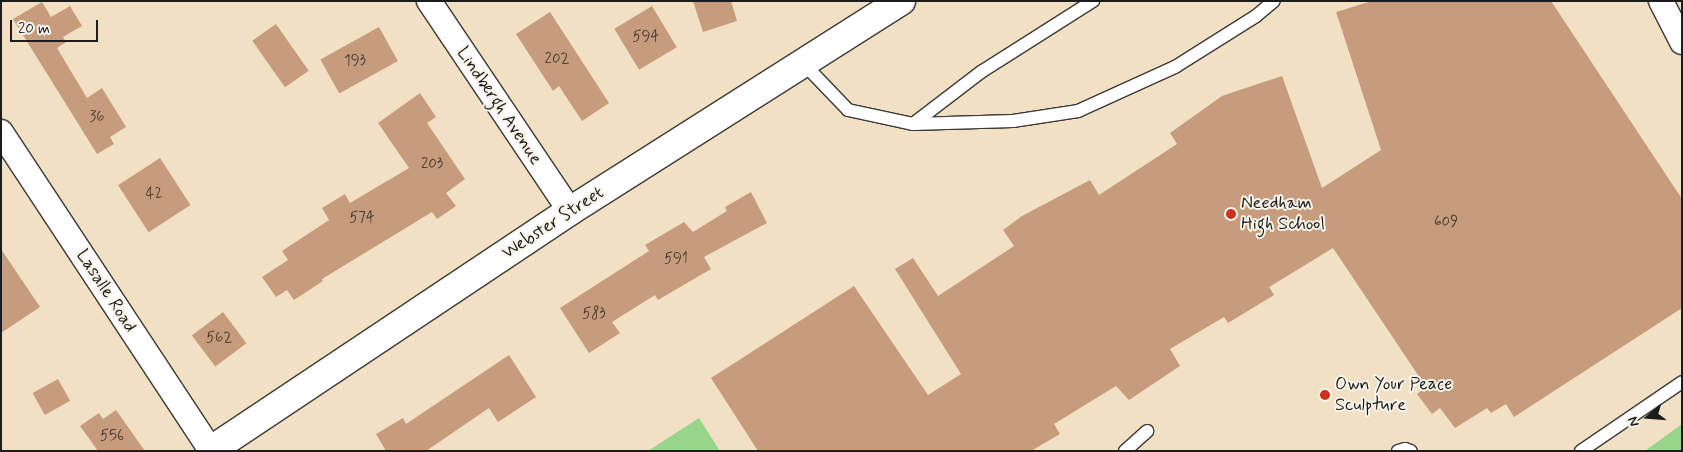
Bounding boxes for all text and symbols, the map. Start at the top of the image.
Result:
scale bar [12,10,100,42]
text: 20 m [18,19,50,39]
house number: 594 [633,29,659,47]
street label: Lindbergh Avenue [452,43,546,169]
house number: 202 [545,51,569,69]
house number: 193 [344,53,366,71]
house number: 36 [89,109,105,127]
house number: 203 [421,156,443,174]
street label: Webster Street [497,181,609,265]
house number: 42 [146,186,162,204]
place label: Needham High School [1241,193,1325,235]
marker: Needham High School [1225,208,1237,220]
house number: 574 [349,210,375,228]
house number: 609 [1434,214,1458,232]
street label: Lasalle Road [71,245,141,337]
house number: 591 [664,251,688,269]
house number: 583 [582,306,606,324]
house number: 562 [206,330,232,348]
place label: Own Your Peace Sculpture [1335,374,1456,416]
marker: Own Your Peace Sculpture [1319,389,1331,401]
north arrow [1623,392,1673,442]
text: N [1624,414,1644,429]
house number: 556 [100,428,124,446]

